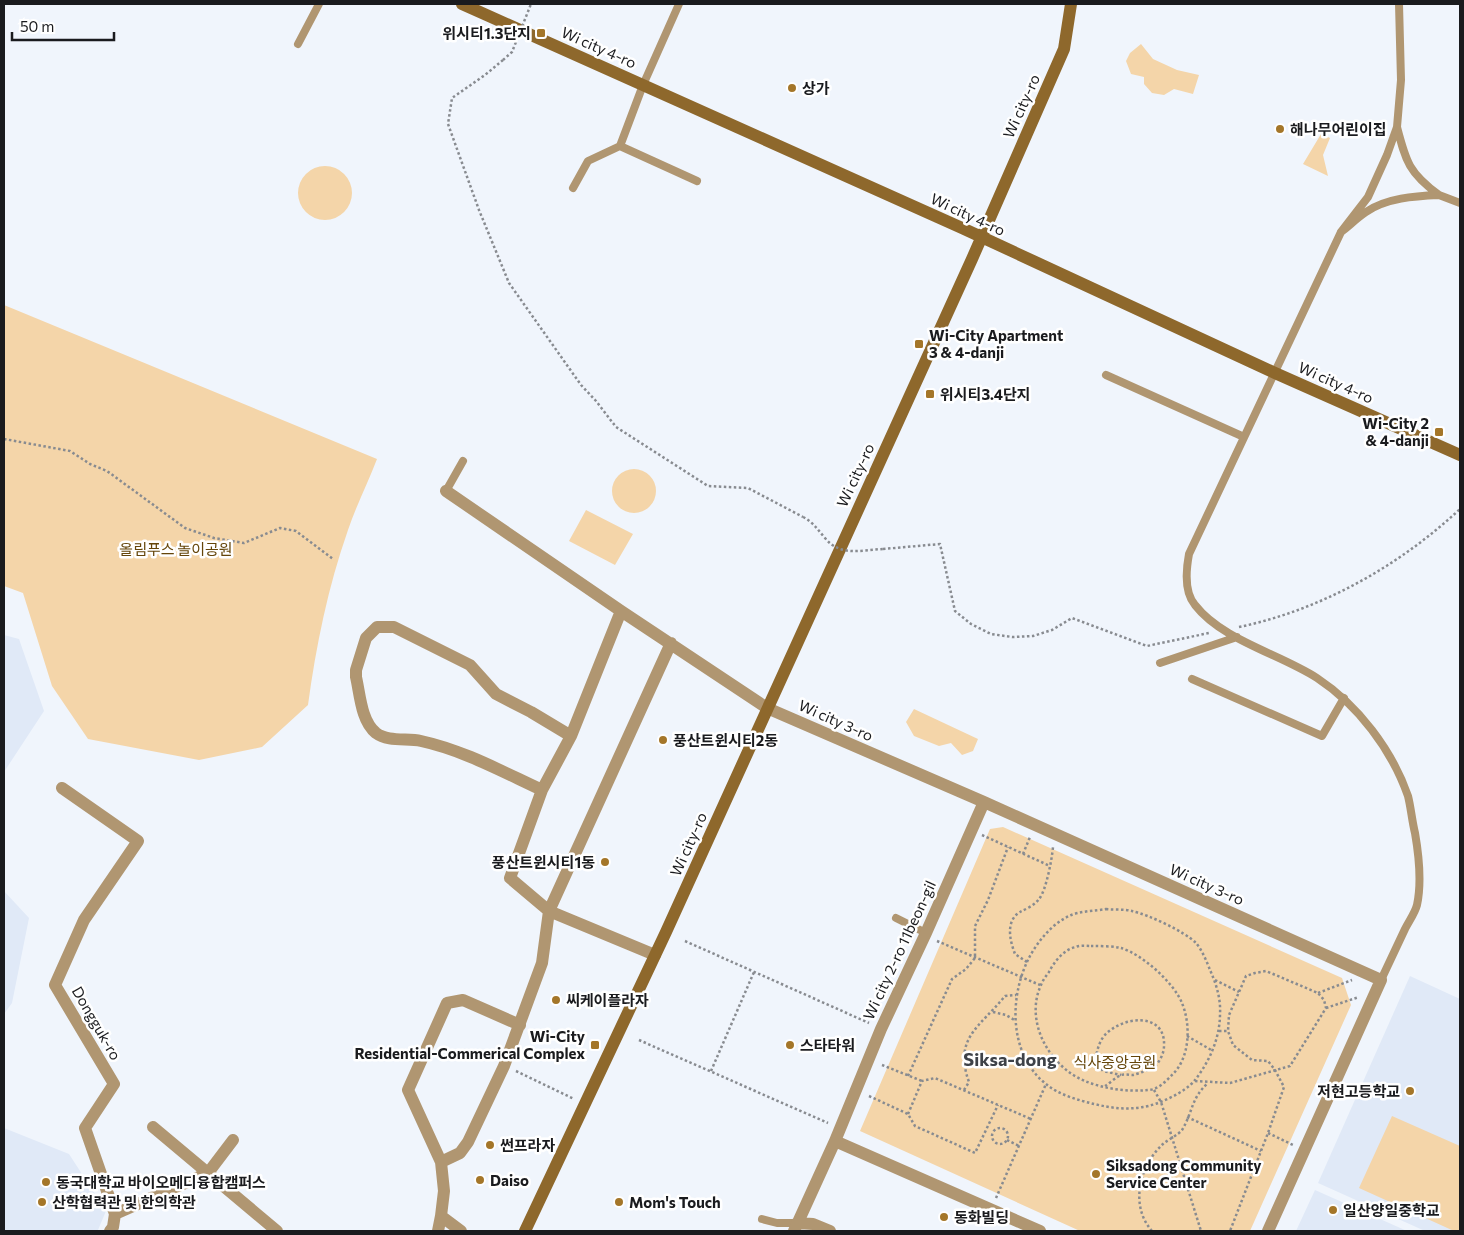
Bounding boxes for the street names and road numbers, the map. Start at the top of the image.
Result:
street label: Wi city 4-ro [559,22,639,72]
street label: Wi city-ro [999,71,1043,141]
street label: Wi city 4-ro [928,189,1008,239]
street label: Wi city 4-ro [1296,357,1376,407]
street label: Wi city-ro [832,440,878,510]
street label: Wi city 3-ro [796,696,876,744]
street label: Wi city-ro [666,809,710,879]
street label: Wi city 3-ro [1167,860,1247,908]
street label: Wi city 2-ro 11beon-gil [859,877,939,1023]
street label: Dongguk-ro [69,983,125,1063]

